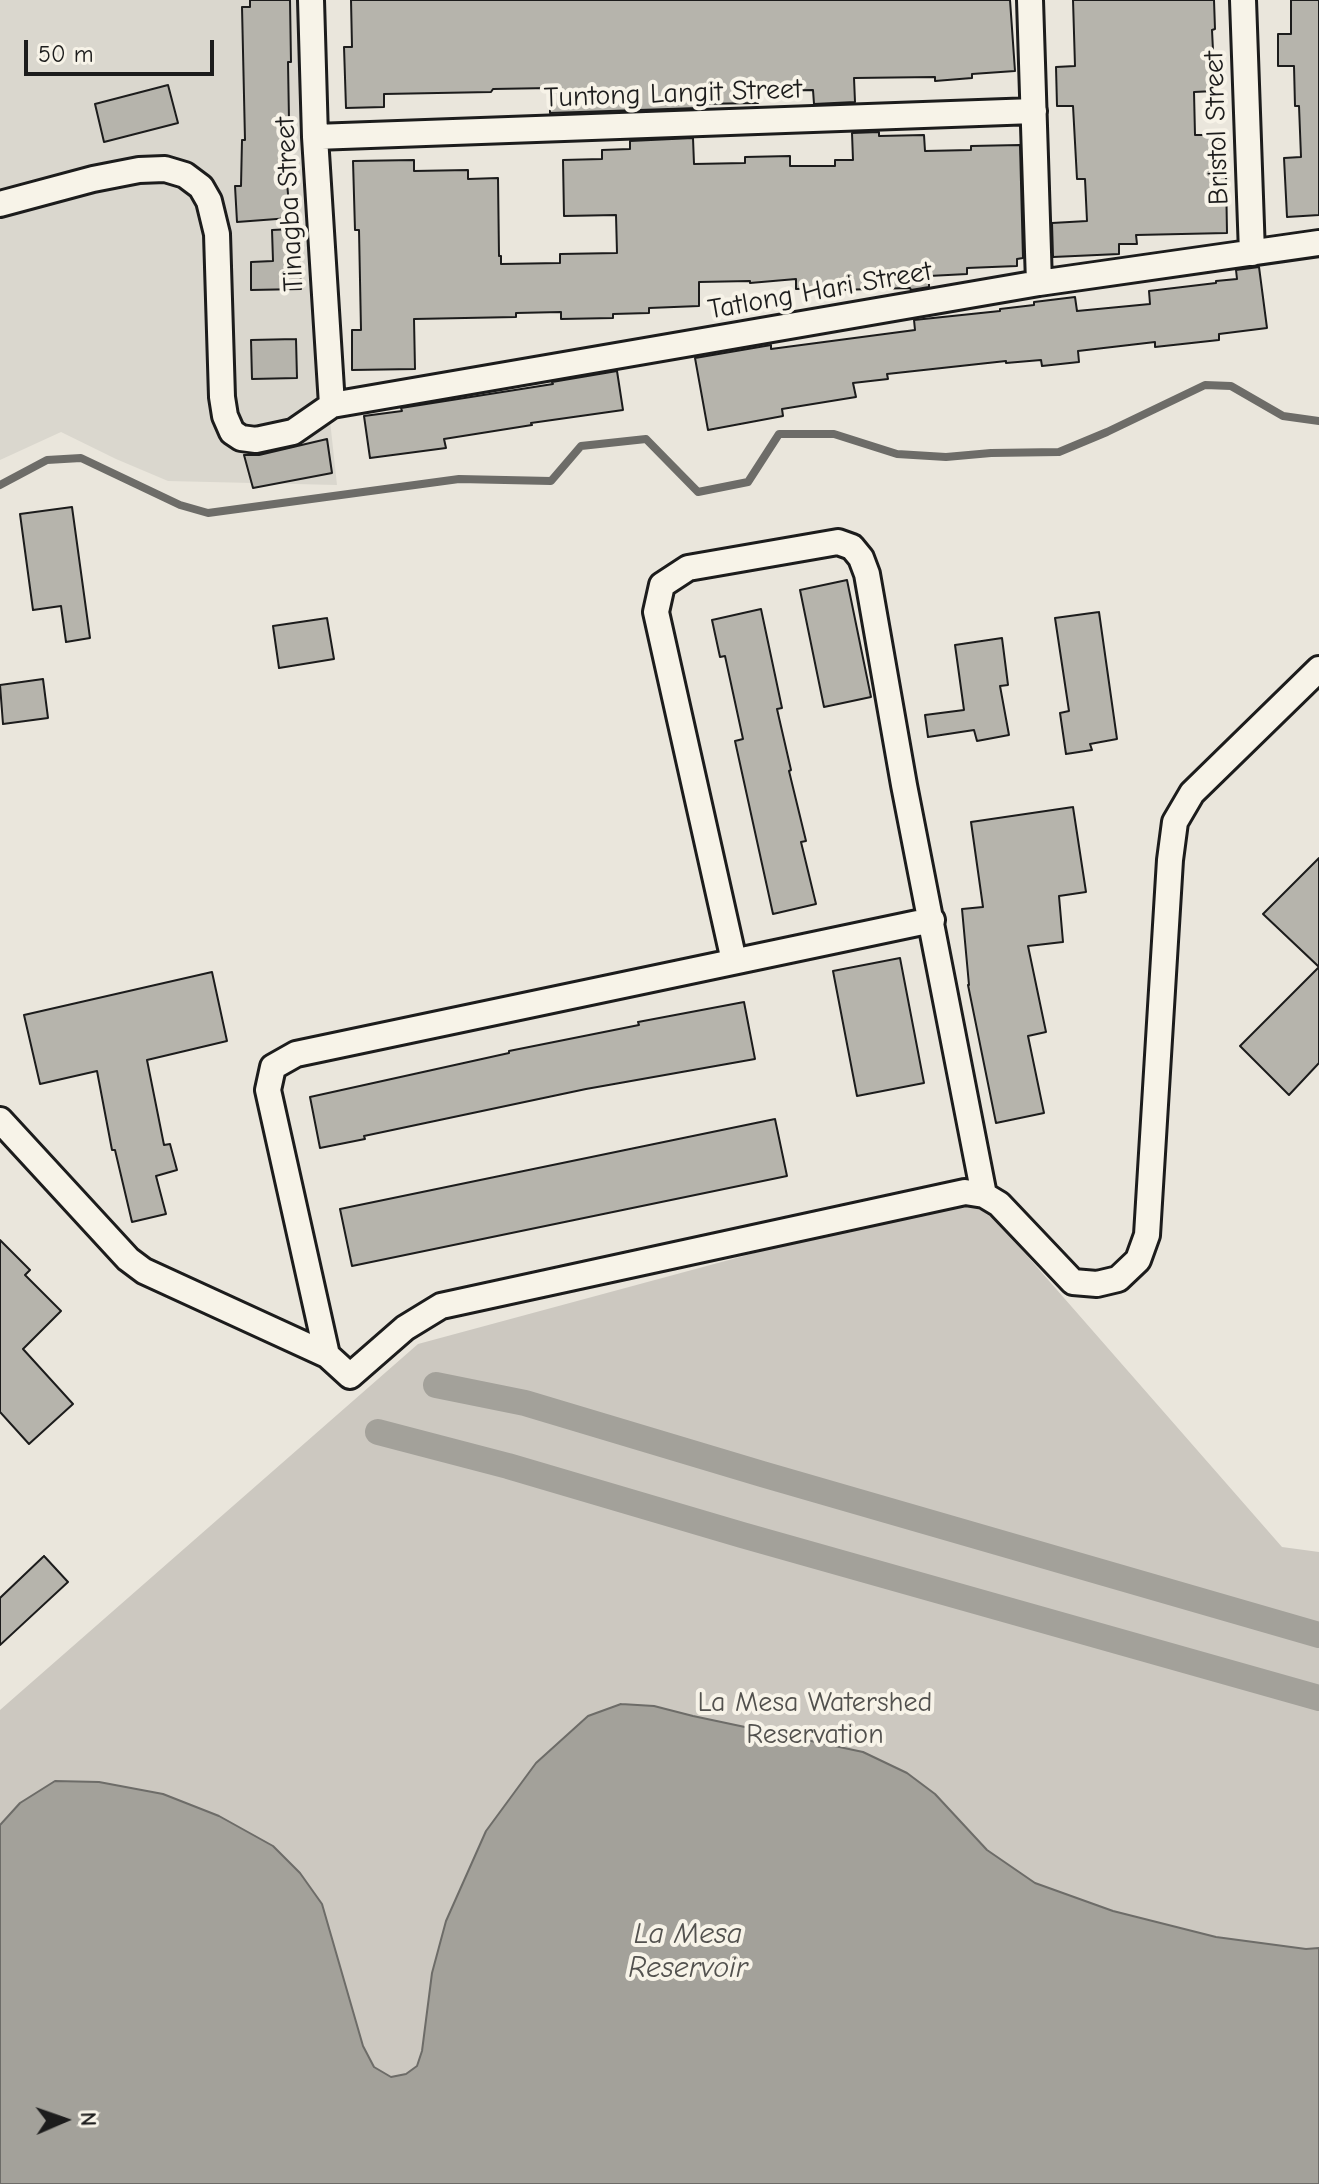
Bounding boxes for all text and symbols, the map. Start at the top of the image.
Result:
scale bar [28,24,218,74]
text: 50 m [38,40,94,68]
street label: Bristol Street [1198,50,1236,206]
street label: Tuntong Langit Street [543,73,803,115]
street label: Tinagba Street [269,116,311,292]
street label: Tatlong Hari Street [705,255,935,327]
park label: La Mesa Watershed Reservation [698,1686,932,1752]
water label: La Mesa Reservoir [628,1917,748,1988]
north arrow [24,2080,104,2160]
text: N [75,2112,101,2127]

